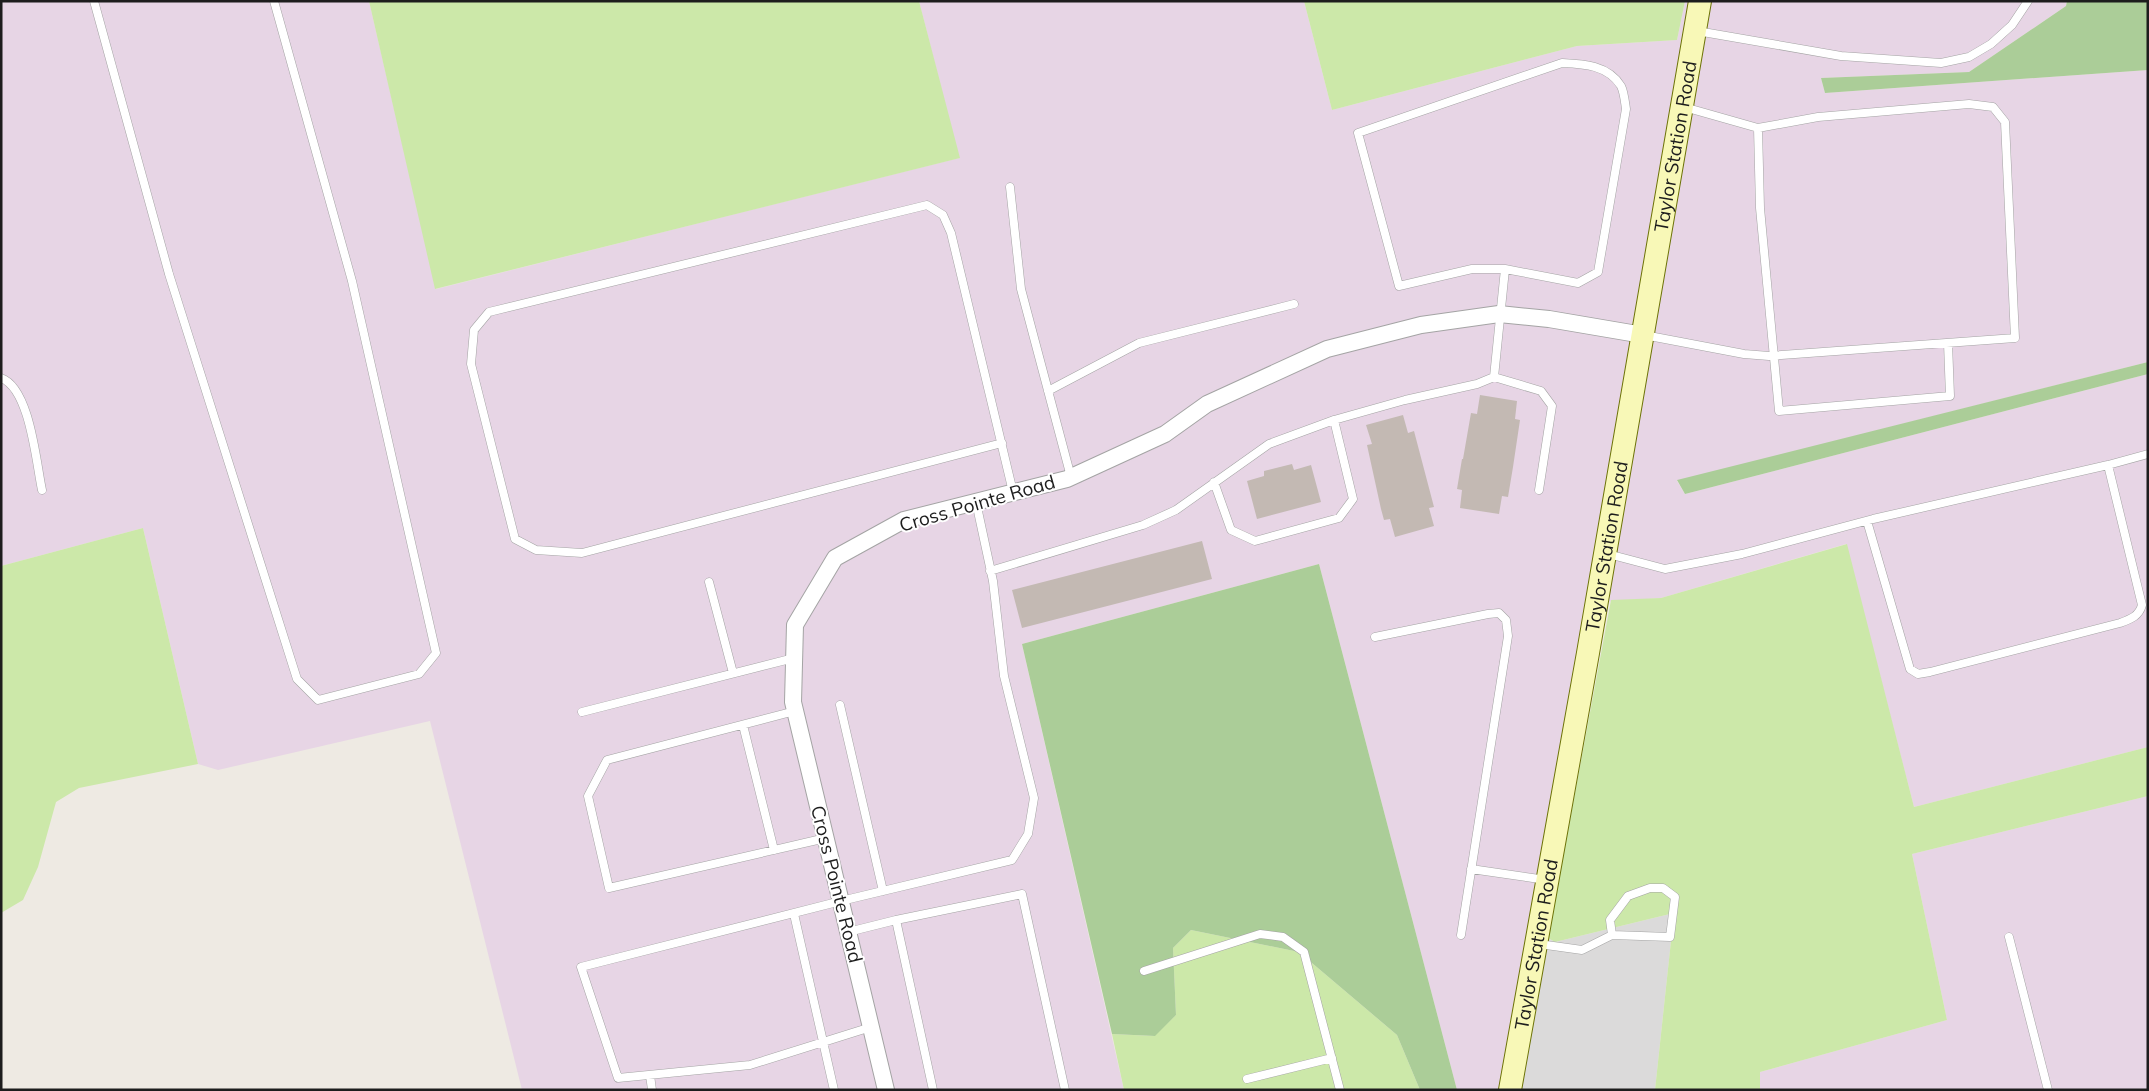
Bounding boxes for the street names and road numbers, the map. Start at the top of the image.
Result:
street label: Taylor Station Road [1649,59,1702,234]
street label: Taylor Station Road [1580,459,1633,634]
street label: Cross Pointe Road [896,469,1058,537]
street label: Cross Pointe Road [806,803,868,965]
street label: Taylor Station Road [1509,857,1563,1032]

